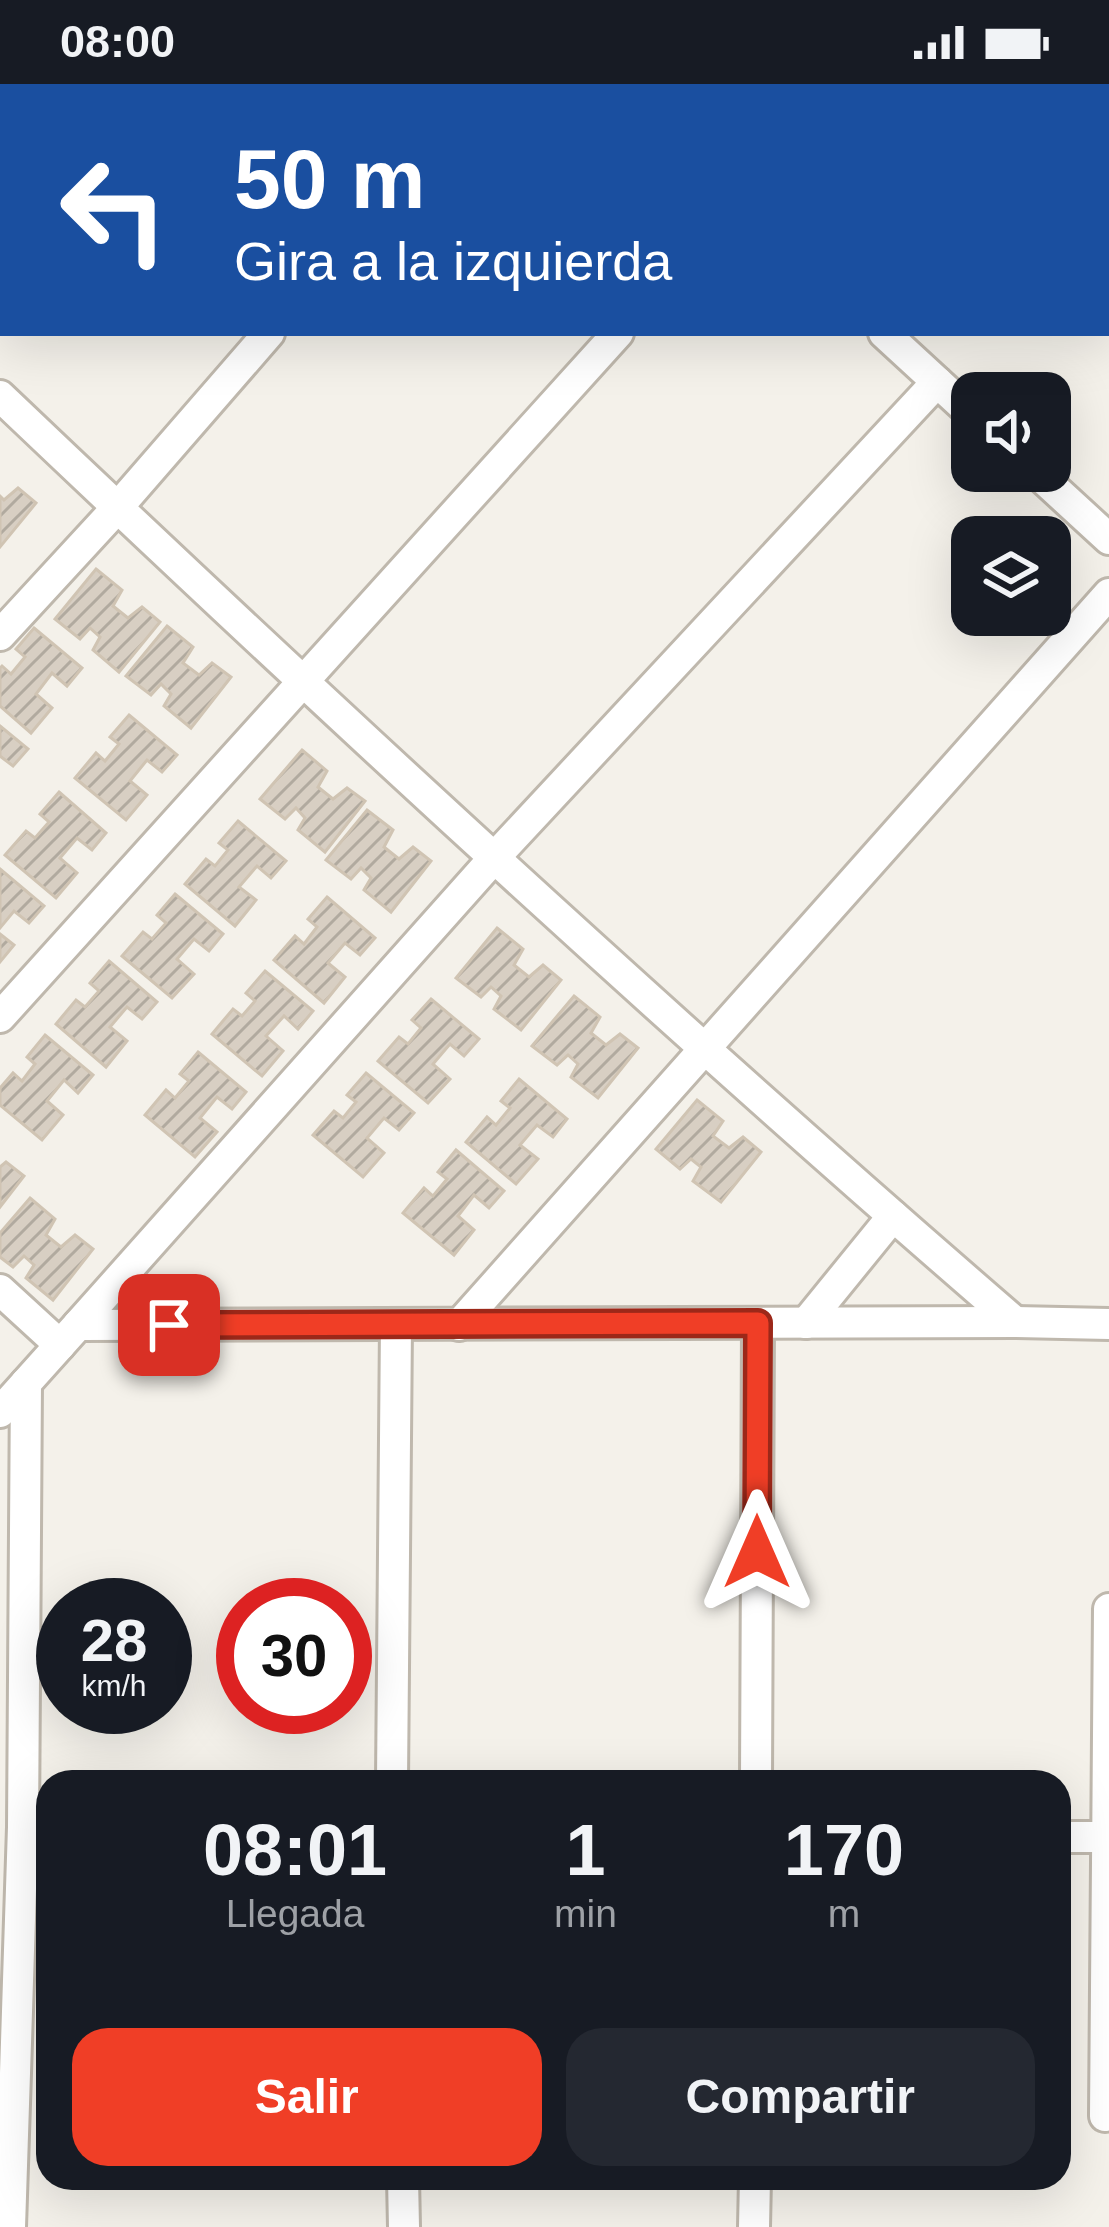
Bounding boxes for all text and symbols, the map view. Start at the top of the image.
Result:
text: 08:00 [60,16,175,67]
icon: left [36,132,192,288]
text: 50 m [234,132,425,226]
text: Gira a la izquierda [234,231,672,291]
map controls [951,372,1071,636]
button: sound [951,372,1071,492]
button: layers [951,516,1071,636]
pin [118,1274,220,1376]
icon: arrive [136,1292,202,1358]
position arrow [694,1489,820,1615]
speed limit sign: 30 [216,1578,372,1734]
text: 28 [81,1607,147,1674]
text: km/h [81,1669,147,1702]
text: 08:01 [203,1810,387,1890]
text: 1 [565,1810,606,1890]
text: 170 [784,1810,904,1890]
text: Llegada [226,1892,364,1935]
text: min [554,1892,617,1935]
text: m [828,1892,860,1935]
button: Salir [72,2028,542,2166]
button: Compartir [566,2028,1035,2166]

